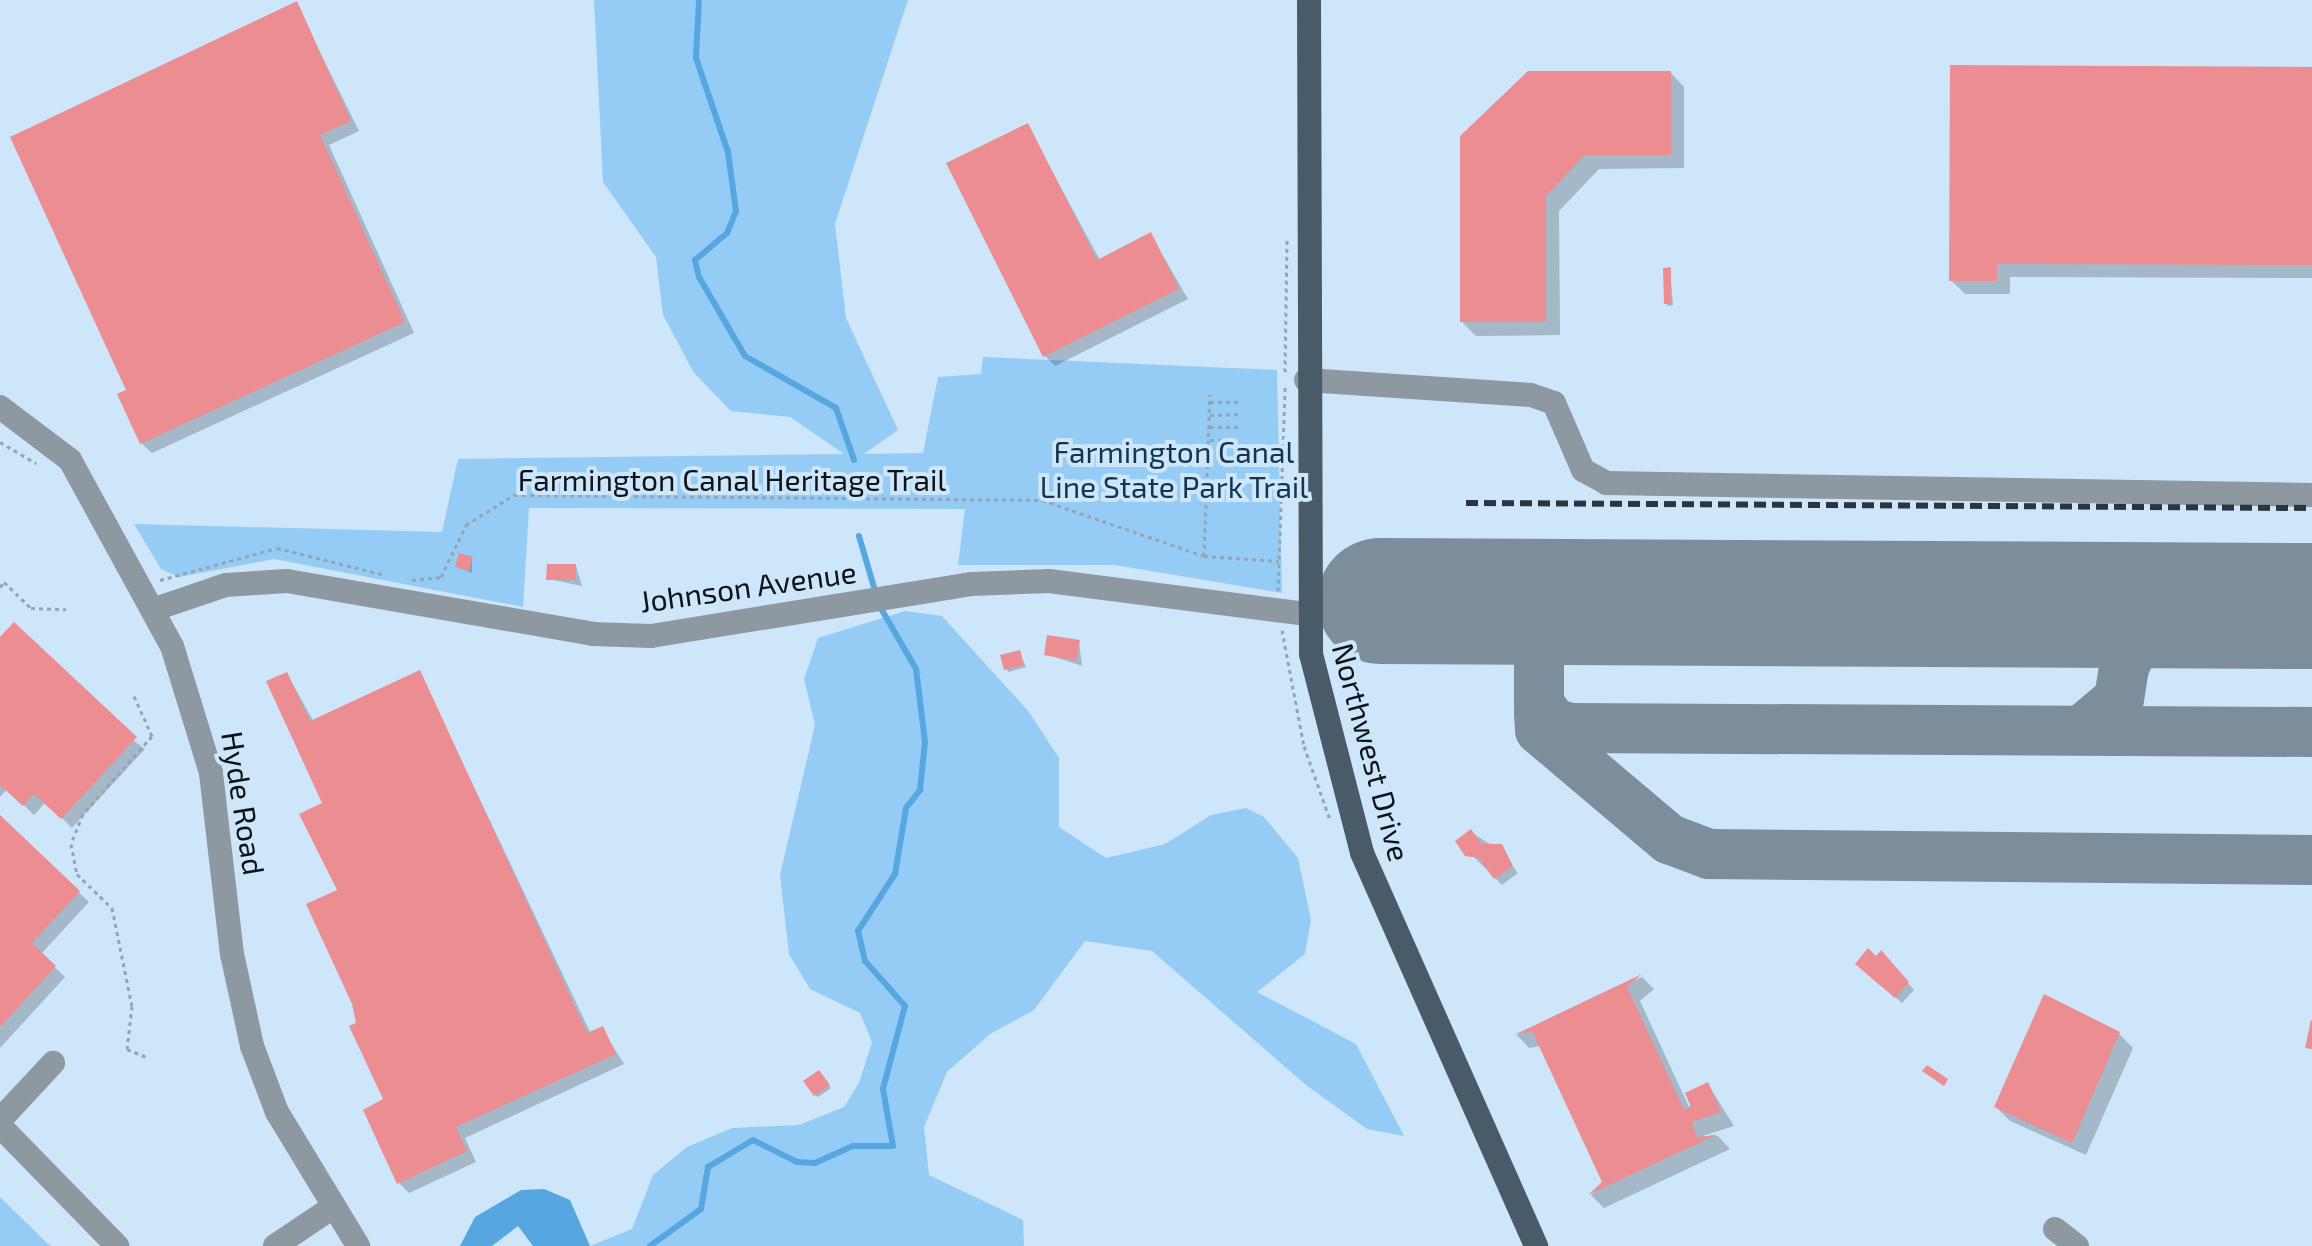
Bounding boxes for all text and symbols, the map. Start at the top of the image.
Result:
park label: Farmington Canal Line State Park Trail [1039,433,1309,504]
street label: Farmington Canal Heritage Trail [517,461,947,497]
street label: Johnson Avenue [637,553,859,619]
street label: Northwest Drive [1326,639,1418,865]
street label: Hyde Road [215,729,273,877]

